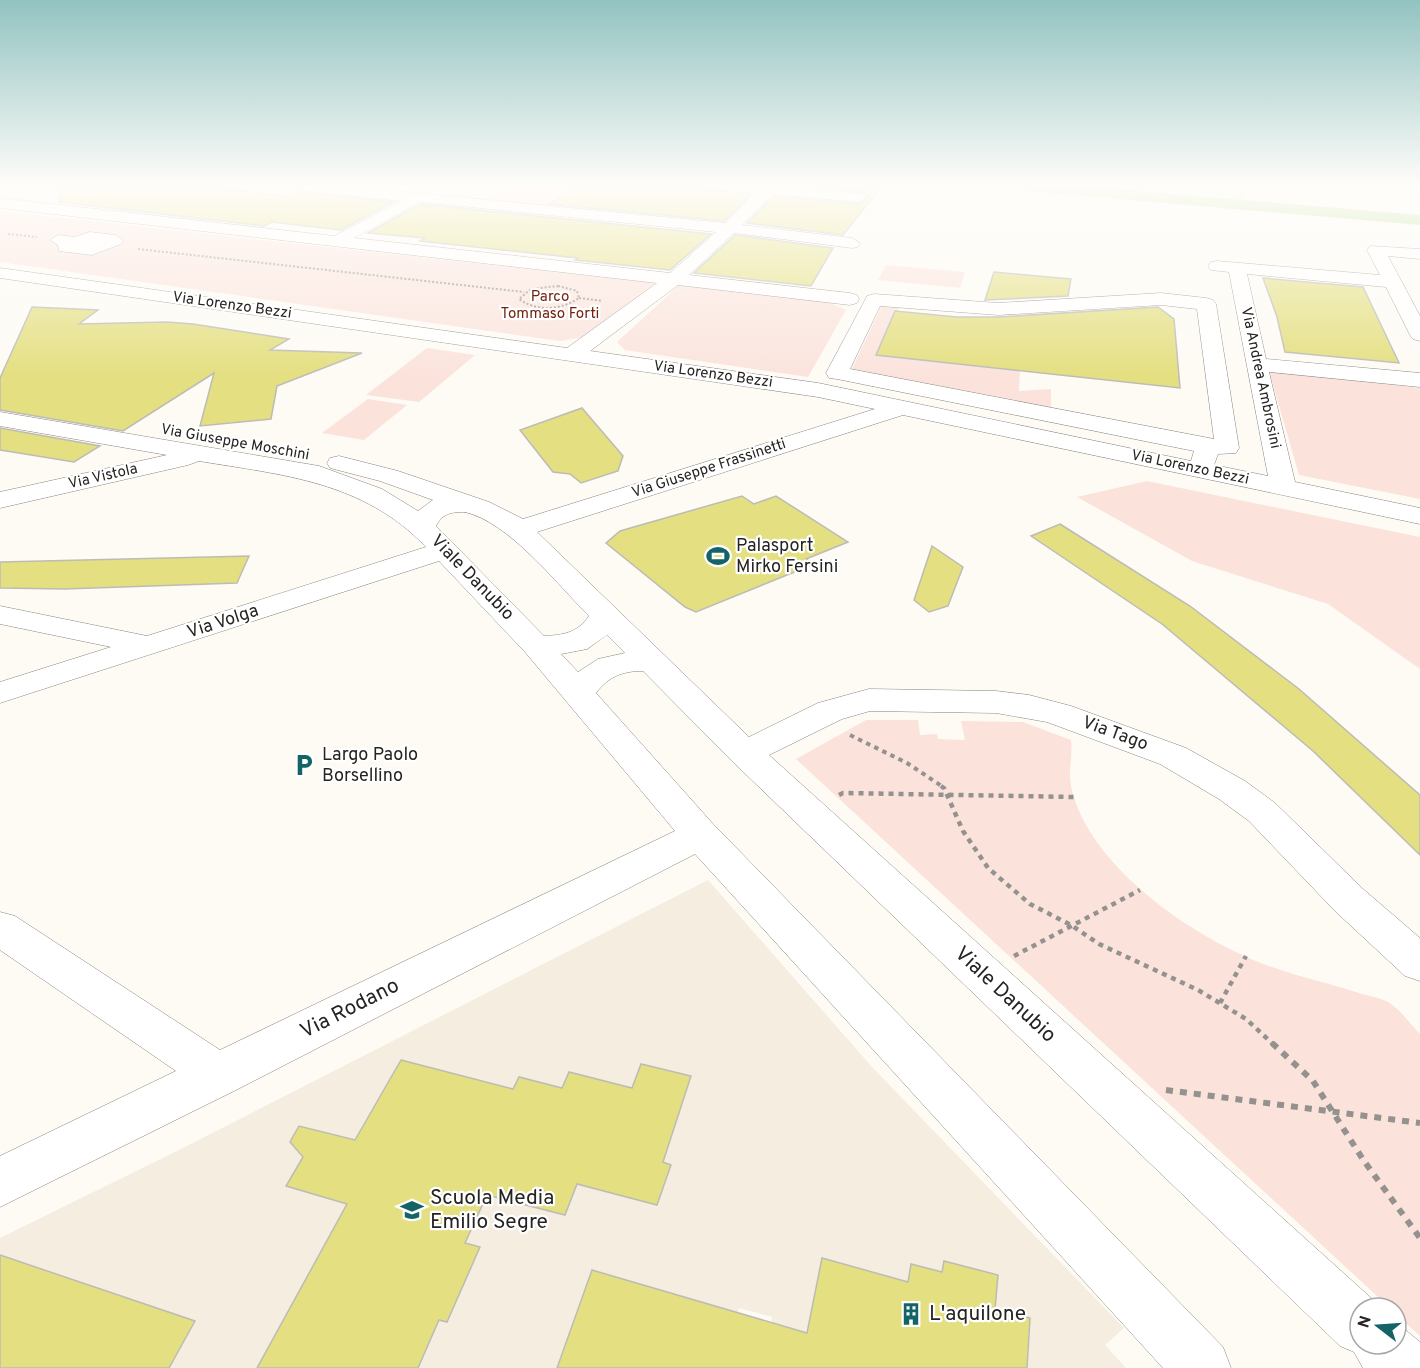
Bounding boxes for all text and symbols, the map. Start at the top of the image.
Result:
street label: Via Lorenzo Bezzi [171,288,293,324]
park label: Parco Tommaso Forti [501,288,599,324]
street label: Via Andrea Ambrosini [1236,306,1284,450]
street label: Via Lorenzo Bezzi [652,357,774,393]
street label: Via Giuseppe Moschini [159,421,311,465]
street label: Via Giuseppe Frassinetti [629,435,789,503]
street label: Via Lorenzo Bezzi [1129,446,1251,490]
street label: Via Vistola [66,460,140,494]
street label: Viale Danubio [425,530,519,626]
place label: Palasport Mirko Fersini [736,535,838,579]
sports icon: Palasport Mirko Fersini [705,543,731,569]
street label: Via Volga [184,600,262,644]
street label: Via Tago [1079,711,1151,757]
place label: Largo Paolo Borsellino [322,744,418,788]
parking icon: Largo Paolo Borsellino [291,752,317,778]
street label: Viale Danubio [948,941,1062,1049]
street label: Via Rodano [296,973,404,1045]
place label: Scuola Media Emilio Segre [430,1185,554,1236]
school or university icon: Scuola Media Emilio Segre [399,1197,425,1223]
north arrow [1348,1296,1408,1356]
building icon: L'aquilone [898,1301,924,1327]
place label: L'aquilone [929,1301,1026,1328]
text: N [1354,1314,1377,1331]

